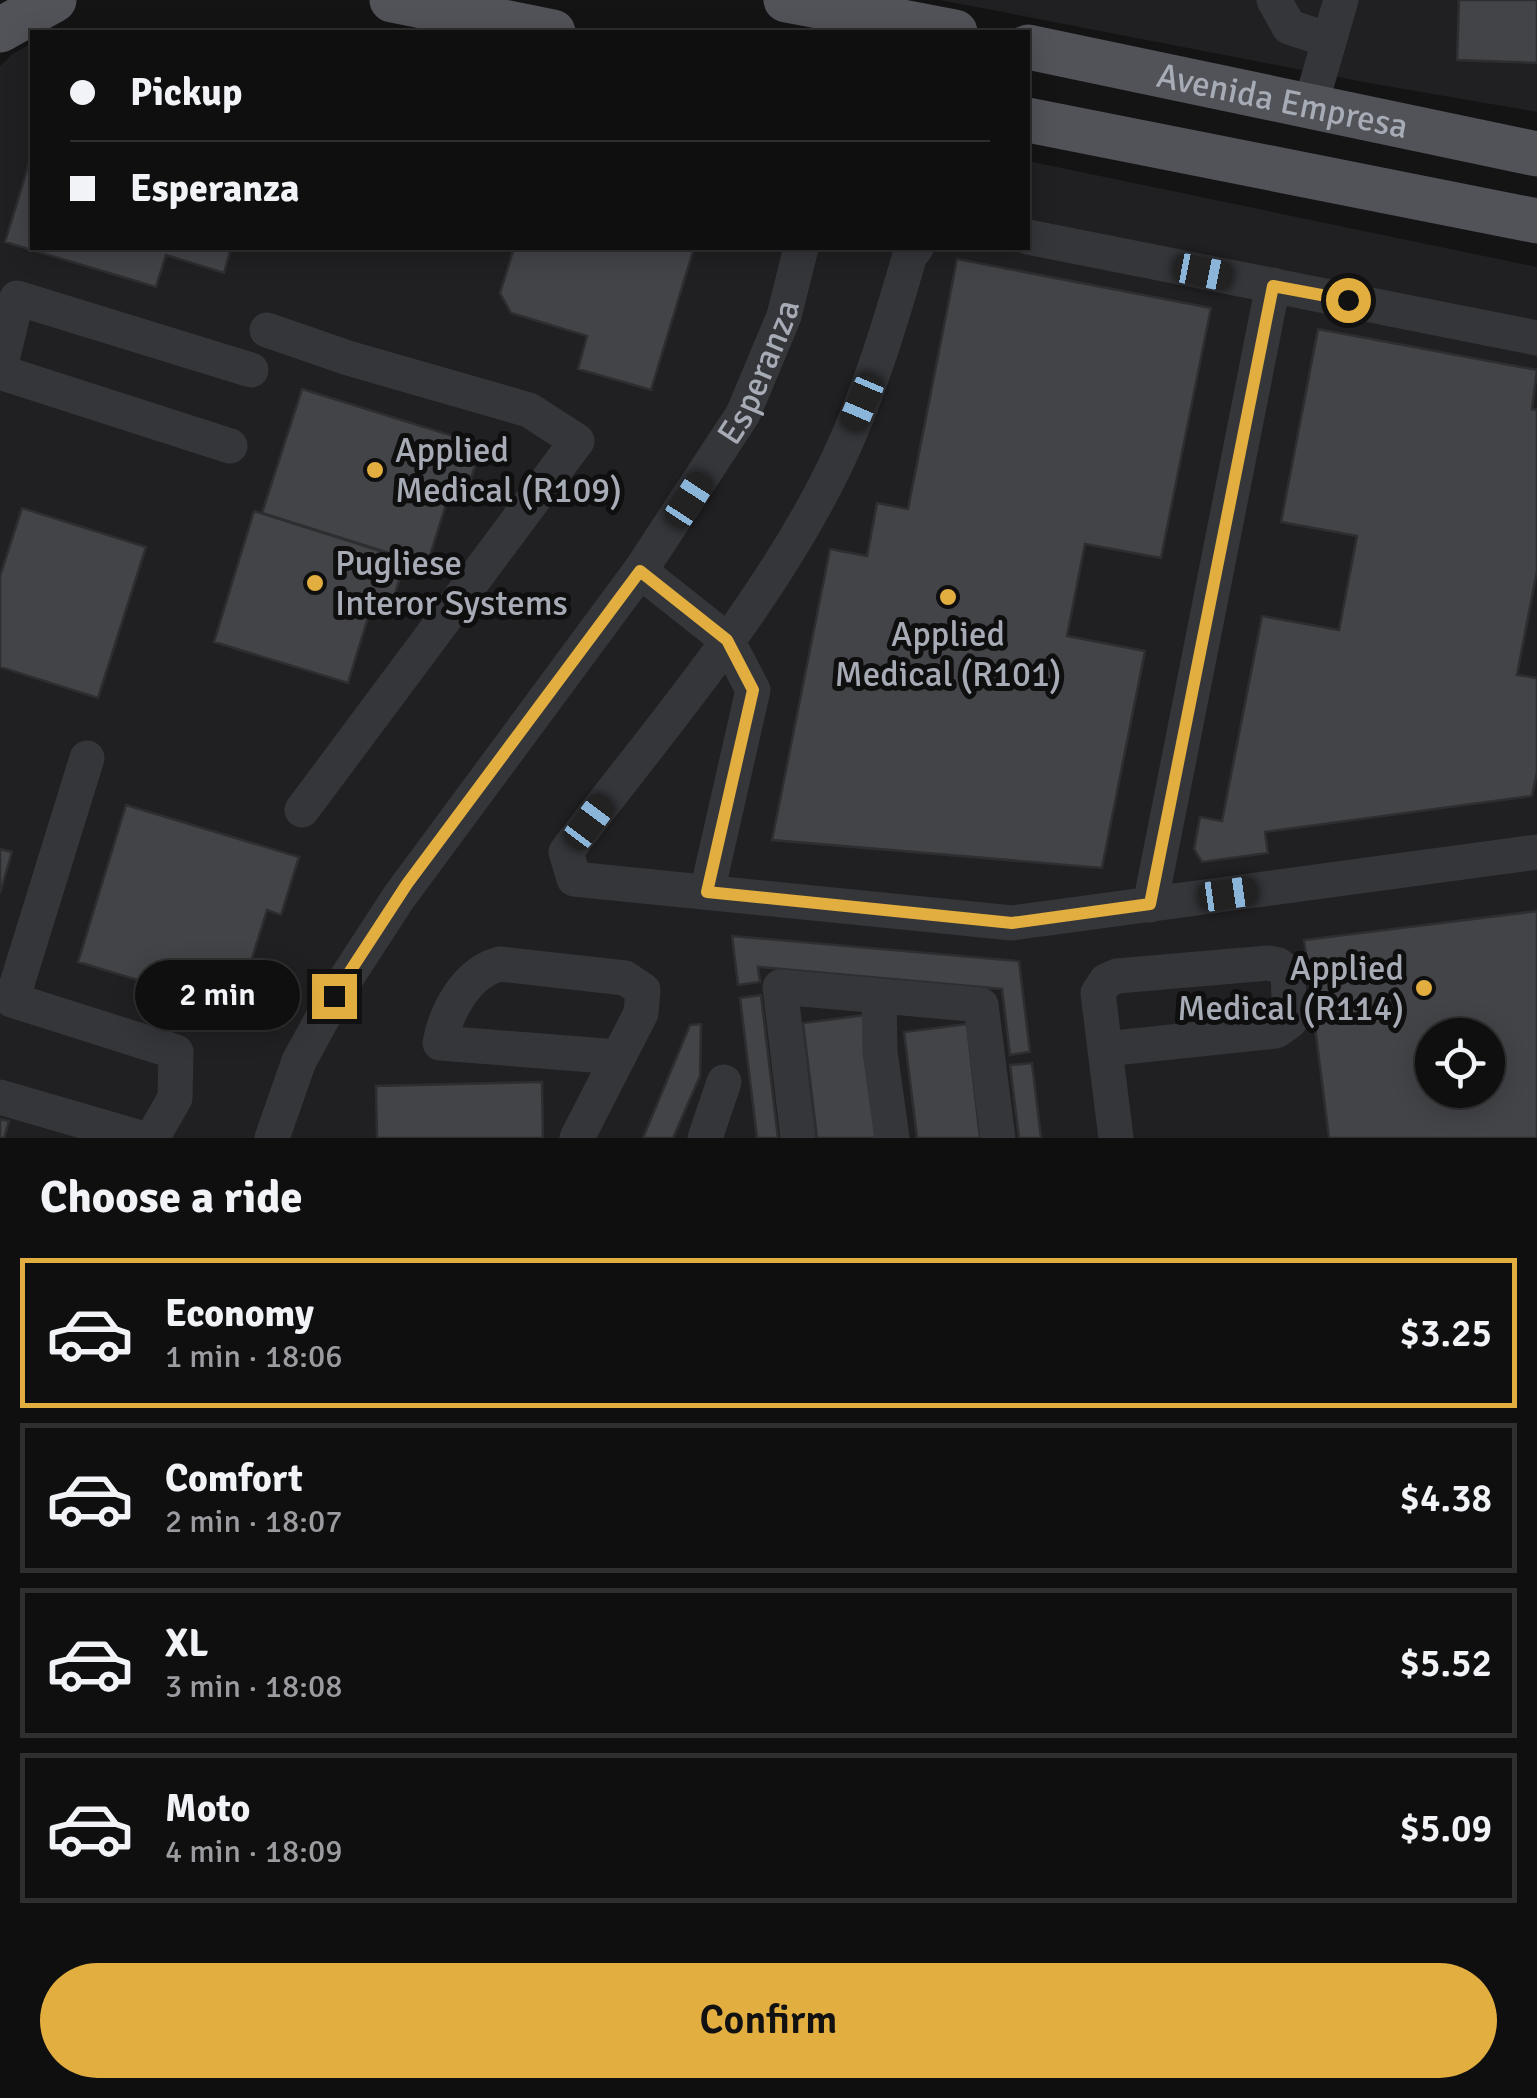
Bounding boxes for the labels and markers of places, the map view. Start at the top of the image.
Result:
place label: Applied Medical (R109) [395,429,622,512]
marker: Applied Medical (R109) [364,459,386,481]
place label: Pugliese Interor Systems [335,542,568,625]
marker: Pugliese Interor Systems [304,572,326,594]
marker: Applied Medical (R101) [937,586,959,608]
place label: Applied Medical (R101) [835,613,1061,696]
place label: Applied Medical (R114) [1177,947,1404,1030]
marker: Applied Medical (R114) [1413,977,1435,999]

